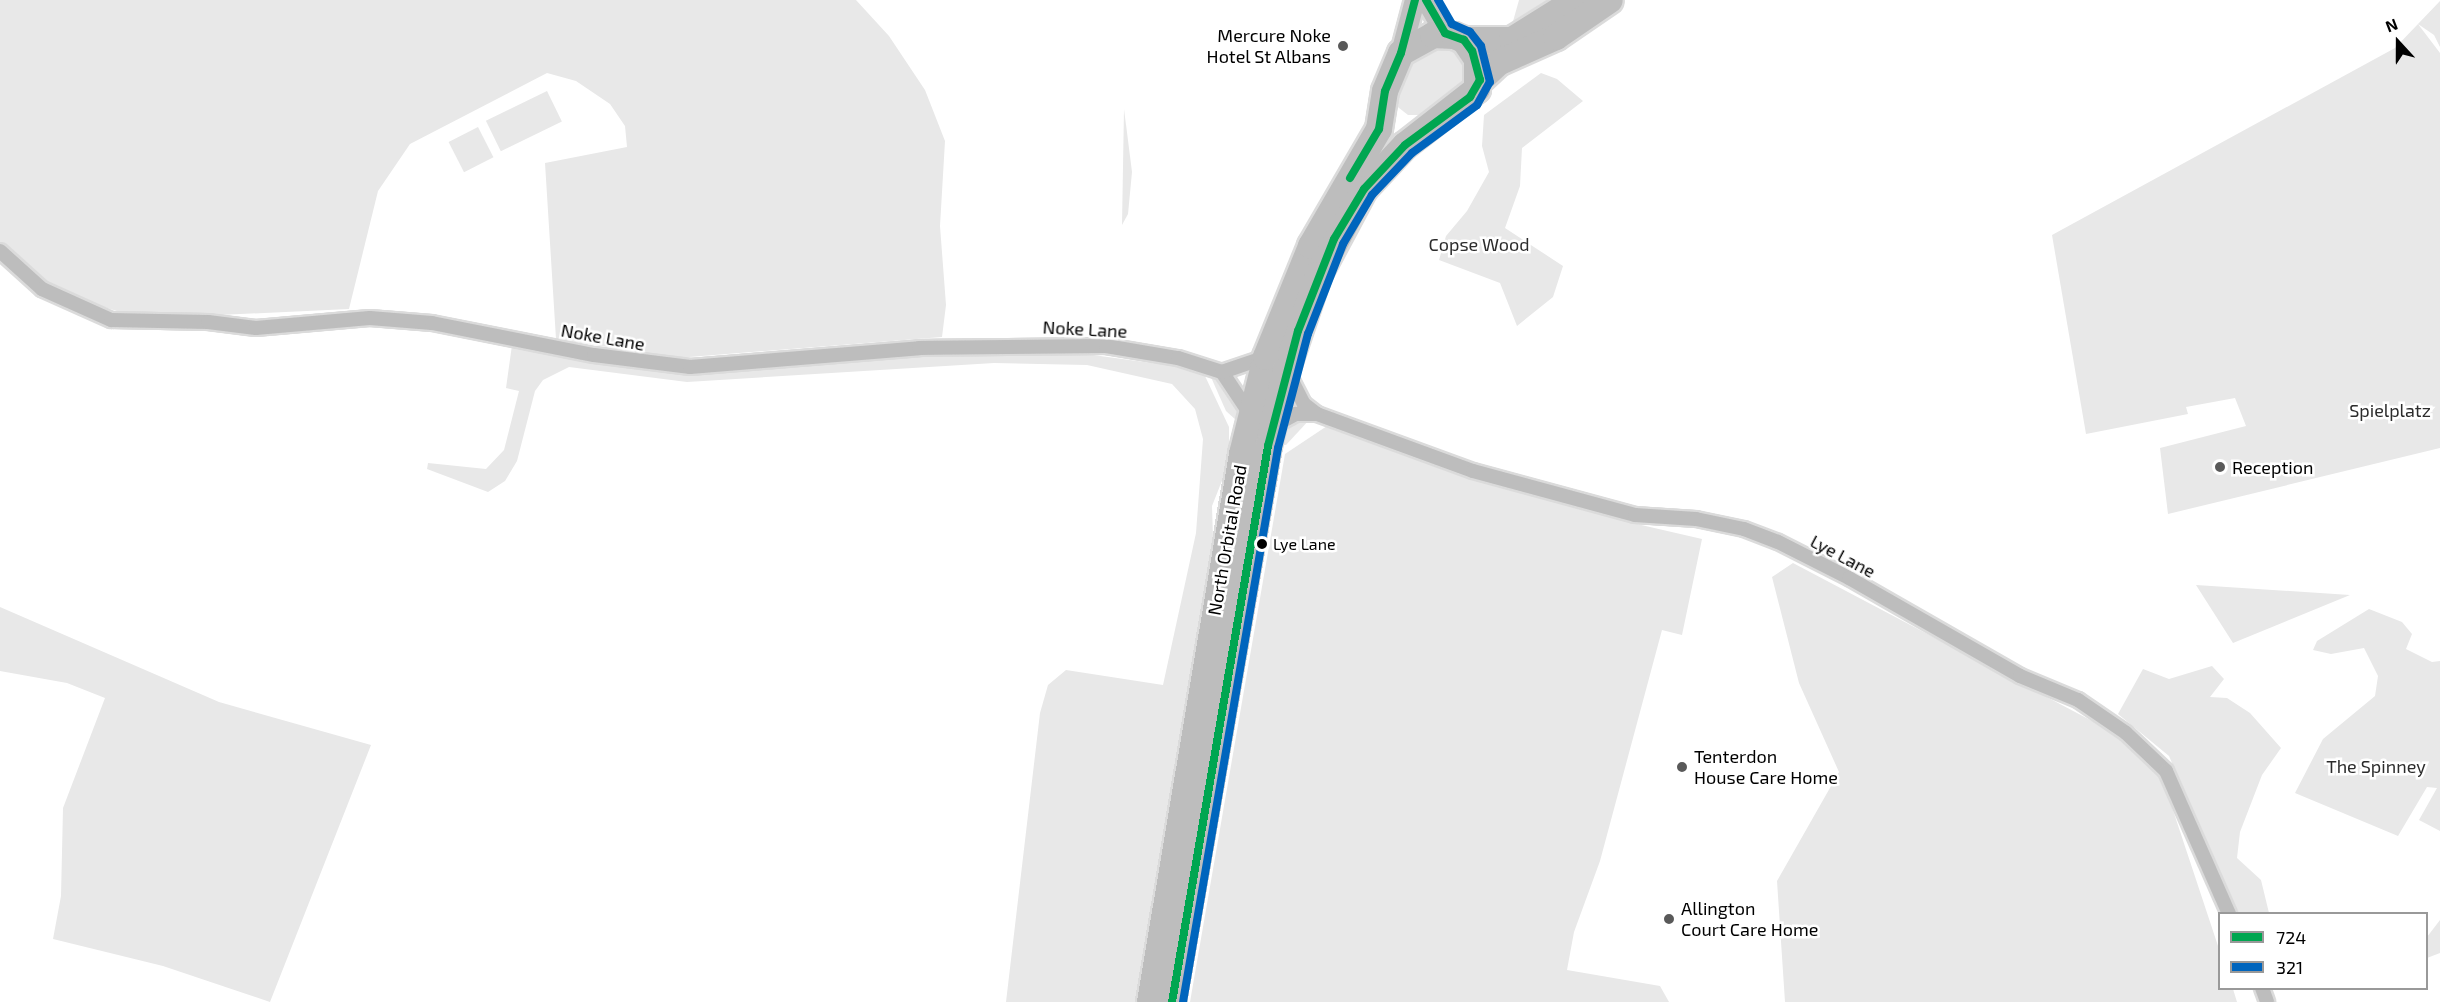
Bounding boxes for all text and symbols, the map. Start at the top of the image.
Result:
north arrow [2368,12,2428,72]
text: N [2383,14,2400,36]
place label: Mercure Noke Hotel St Albans [1206,25,1331,68]
marker: Mercure Noke Hotel St Albans [1336,39,1350,53]
park label: Copse Wood [1428,233,1530,255]
street label: Noke Lane [1042,316,1128,342]
street label: Noke Lane [559,319,647,355]
park label: Spielplatz [2349,399,2431,421]
place label: Reception [2232,456,2313,478]
marker: Reception [2213,460,2227,474]
street label: North Orbital Road [1203,463,1251,617]
street label: Lye Lane [1807,530,1879,582]
place label: Lye Lane [1273,534,1336,554]
marker: Lye Lane [1256,538,1268,550]
place label: Tenterdon House Care Home [1694,746,1838,789]
park label: The Spinney [2326,755,2426,777]
marker: Tenterdon House Care Home [1675,760,1689,774]
place label: Allington Court Care Home [1681,898,1818,940]
marker: Allington Court Care Home [1662,912,1676,926]
legend [2218,912,2428,990]
text: 724 [2276,926,2306,948]
text: 321 [2276,956,2303,978]

